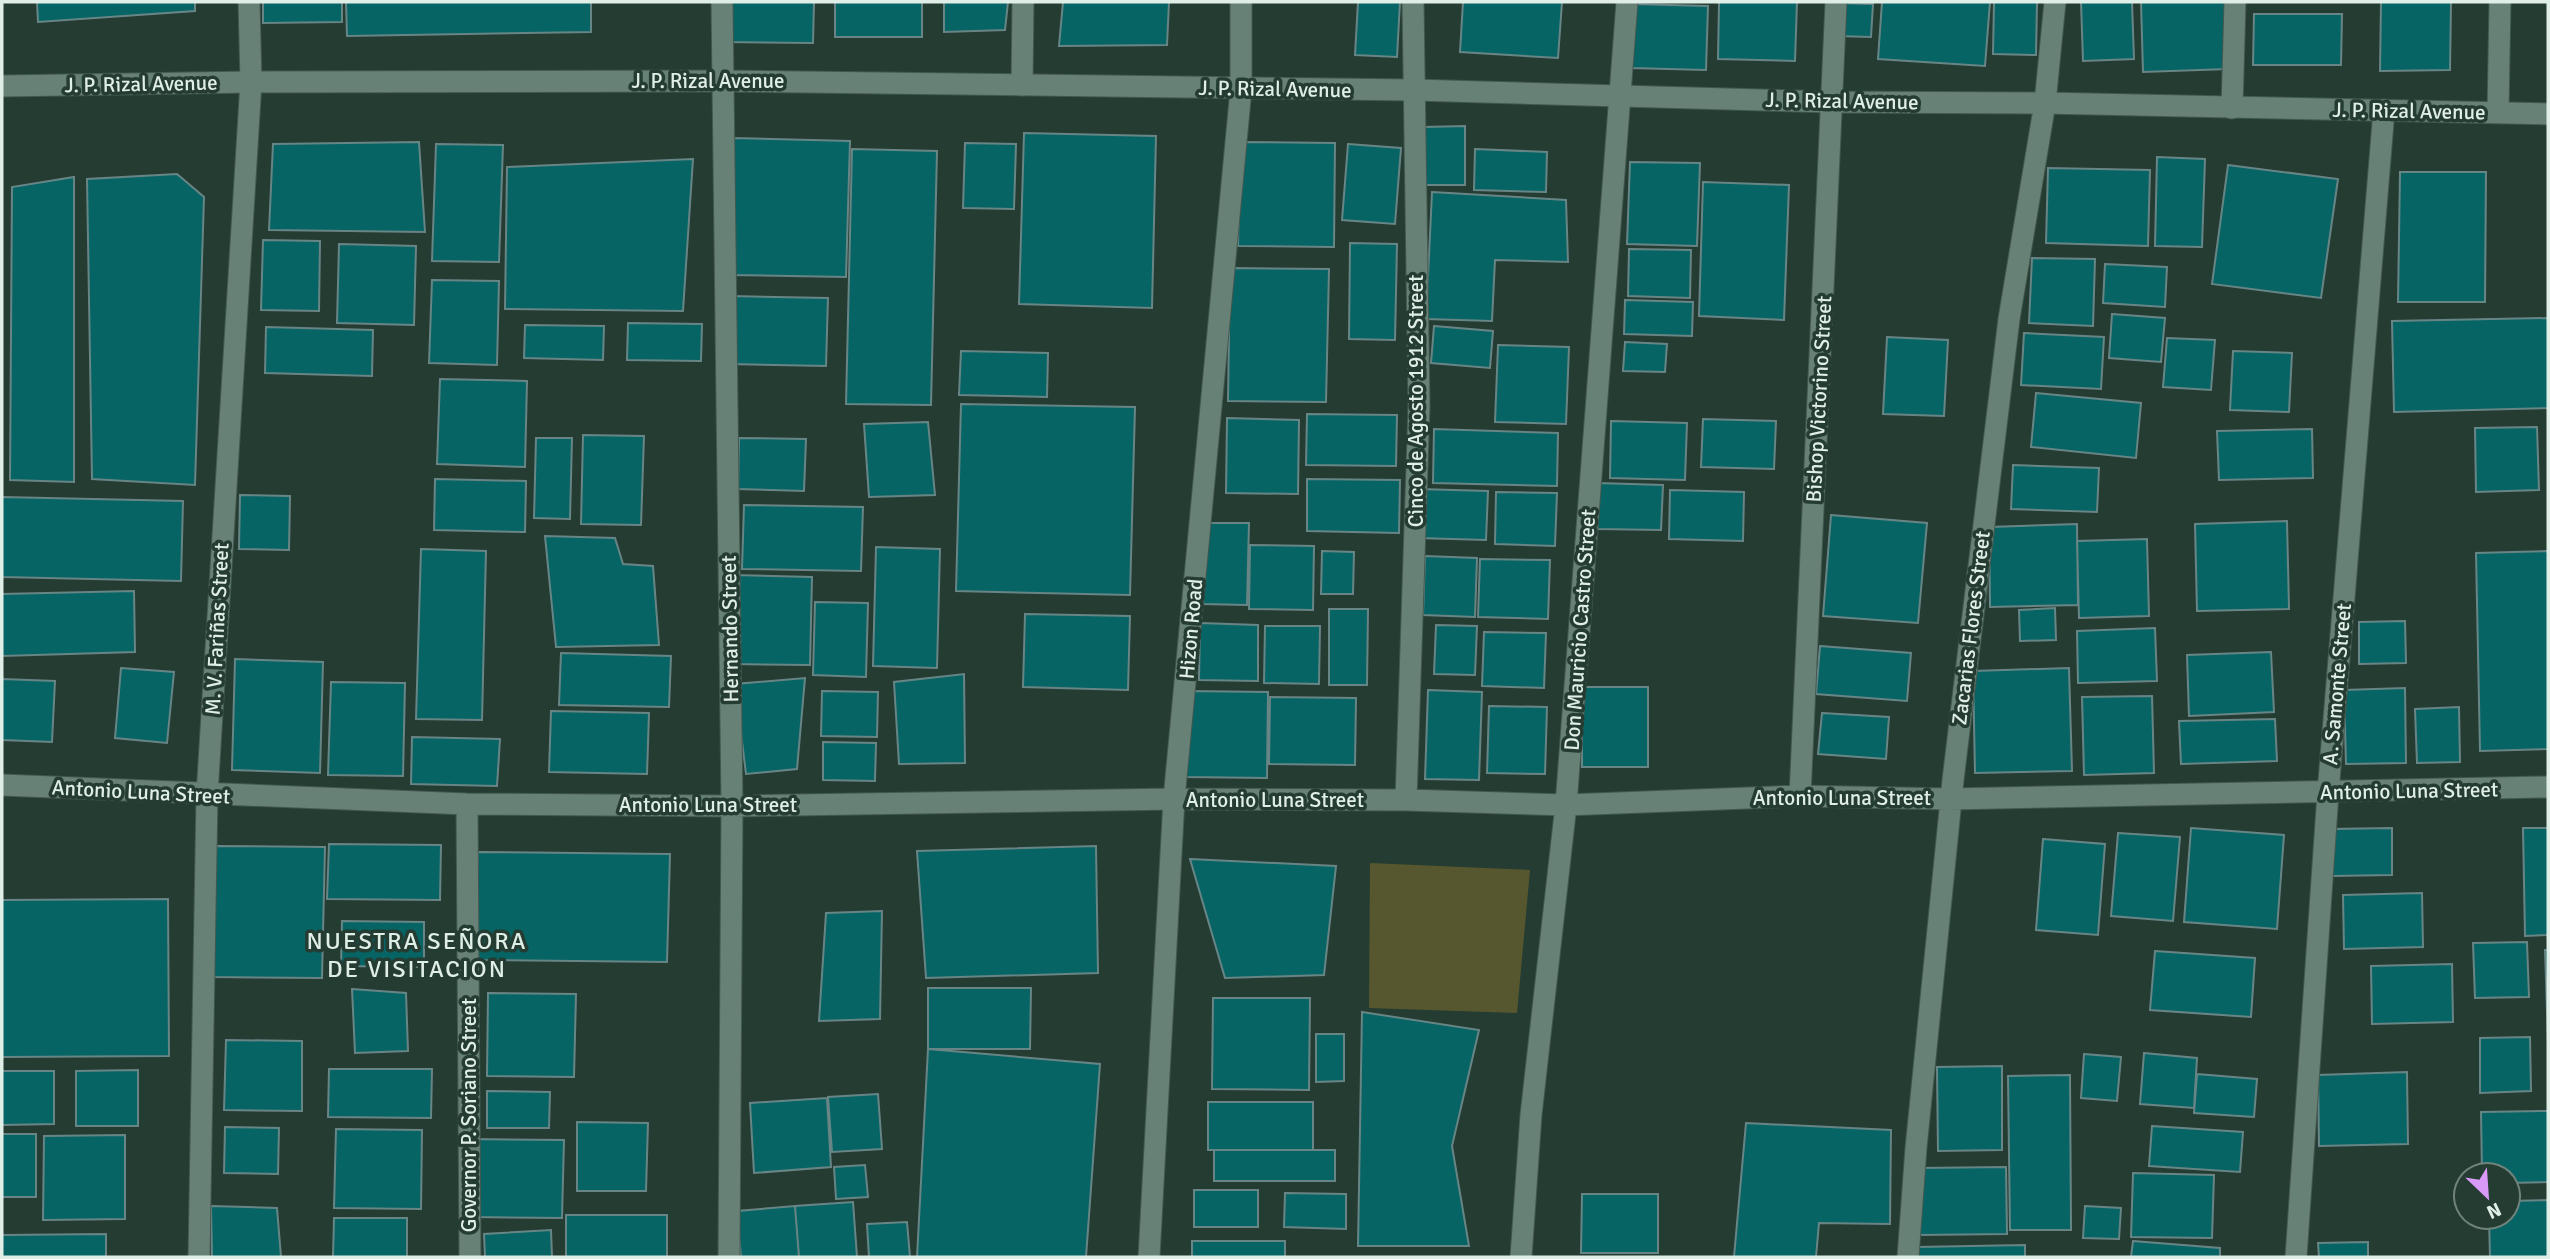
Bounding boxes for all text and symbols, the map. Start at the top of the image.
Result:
street label: J. P. Rizal Avenue [631,68,785,94]
street label: J. P. Rizal Avenue [64,70,218,98]
street label: J. P. Rizal Avenue [1198,75,1352,103]
street label: J. P. Rizal Avenue [1765,87,1919,115]
street label: J. P. Rizal Avenue [2332,97,2486,125]
street label: Cinco de Agosto 1912 Street [1403,275,1429,527]
street label: Bishop Victorino Street [1801,295,1837,503]
street label: Don Mauricio Castro Street [1559,508,1601,752]
street label: Zacarias Flores Street [1946,530,1996,726]
street label: M. V. Fariñas Street [199,542,235,716]
street label: Hernando Street [716,555,744,703]
street label: Hizon Road [1174,578,1208,680]
street label: A. Samonte Street [2317,602,2357,766]
street label: Antonio Luna Street [51,774,231,810]
street label: Antonio Luna Street [2320,776,2498,806]
street label: Antonio Luna Street [1753,785,1931,811]
street label: Antonio Luna Street [1186,787,1364,813]
street label: Antonio Luna Street [619,792,797,818]
district label: NUESTRA SEÑORA DE VISITACION [307,926,527,984]
street label: Governor P. Soriano Street [456,998,482,1232]
north arrow [2452,1161,2522,1231]
text: N [2483,1197,2505,1224]

